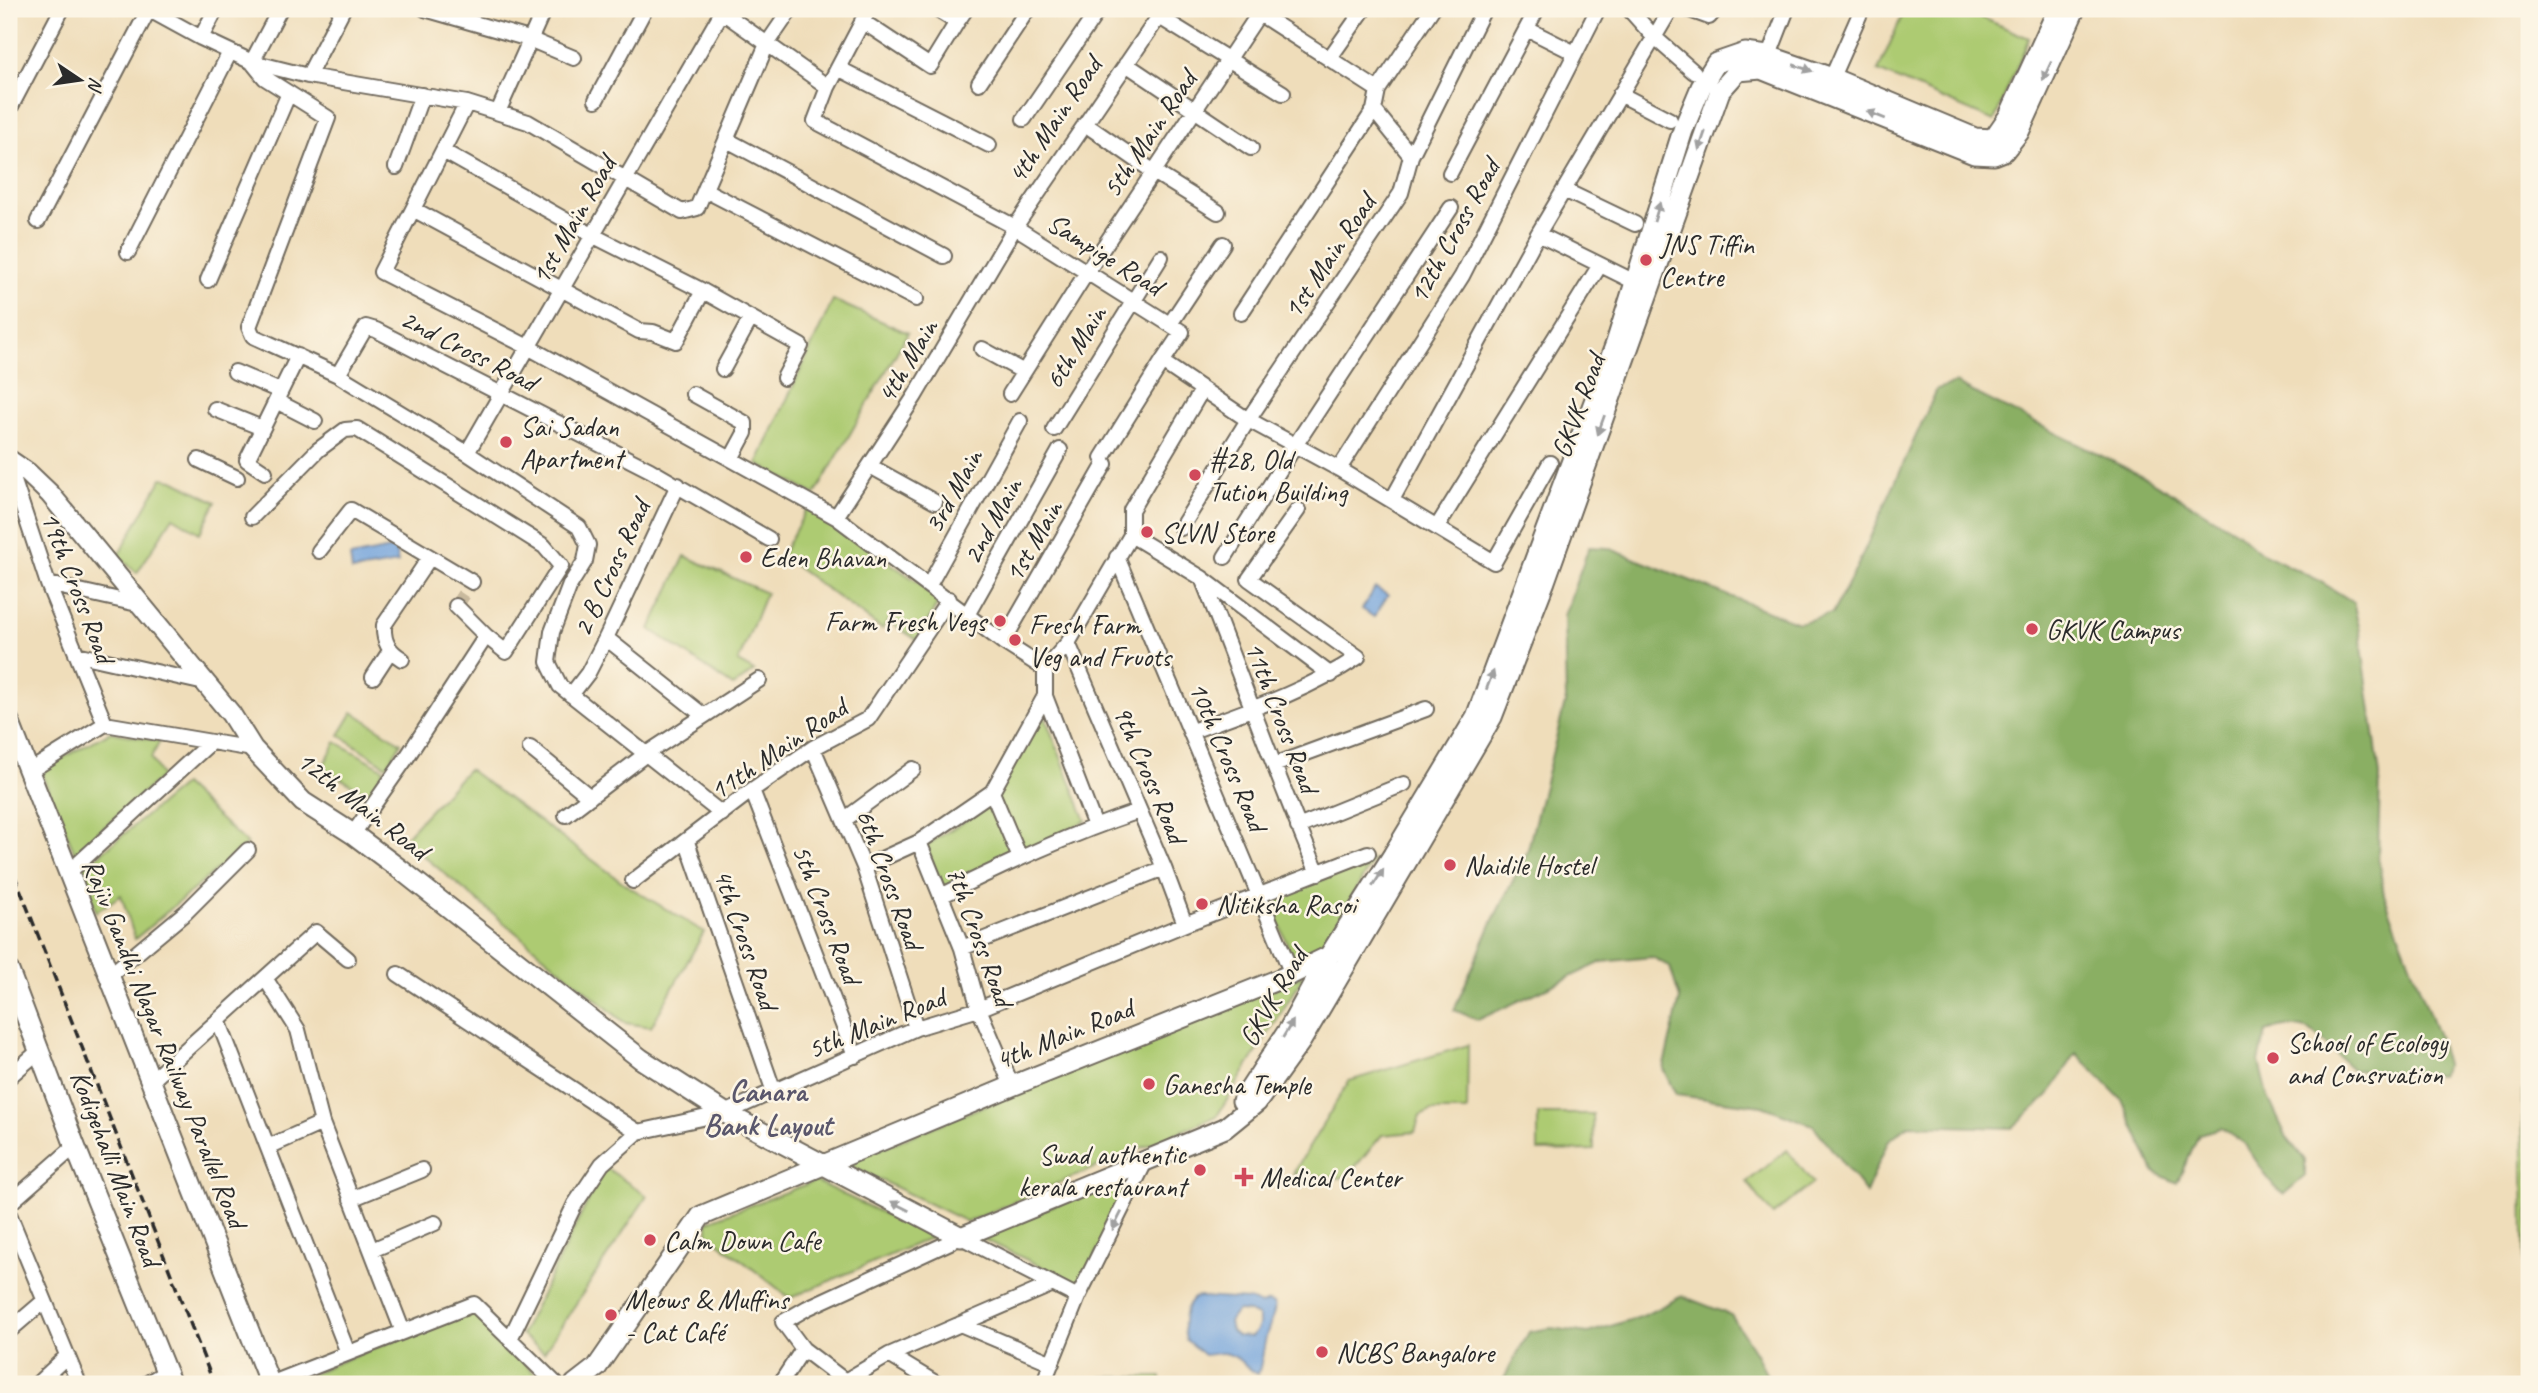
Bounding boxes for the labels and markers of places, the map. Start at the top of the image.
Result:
place label: JNS Tiffin Centre [1658,227,1755,294]
marker: JNS Tiffin Centre [1638,252,1654,268]
place label: Sai Sadan Apartment [520,409,627,476]
marker: Sai Sadan Apartment [498,434,514,450]
place label: #28, Old Tution Building [1209,442,1349,509]
marker: #28, Old Tution Building [1187,467,1203,483]
place label: SLVN Store [1161,515,1276,550]
marker: SLVN Store [1139,524,1155,540]
place label: Eden Bhavan [760,540,887,575]
marker: Eden Bhavan [738,549,754,565]
place label: Farm Fresh Vegs [825,604,988,639]
place label: Fresh Farm Veg and Fruots [1029,607,1173,674]
place label: GKVK Campus [2046,612,2182,647]
marker: Farm Fresh Vegs [992,613,1008,629]
marker: GKVK Campus [2024,621,2040,637]
marker: Fresh Farm Veg and Fruots [1007,632,1023,648]
place label: Naidile Hostel [1464,848,1599,883]
marker: Naidile Hostel [1442,857,1458,873]
place label: Nitiksha Rasoi [1216,887,1360,922]
marker: Nitiksha Rasoi [1194,896,1210,912]
place label: School of Ecology and Consrvation [2287,1025,2450,1092]
marker: School of Ecology and Consrvation [2265,1050,2281,1066]
place label: Ganesha Temple [1163,1067,1312,1102]
marker: Ganesha Temple [1141,1076,1157,1092]
place label: Swad authentic kerala restaurant [1018,1137,1190,1204]
place label: Medical Center [1260,1160,1404,1195]
marker: Swad authentic kerala restaurant [1192,1162,1208,1178]
marker: Medical Center [1234,1167,1254,1187]
place label: Calm Down Cafe [664,1223,822,1258]
marker: Calm Down Cafe [642,1232,658,1248]
place label: Meows & Muffins - Cat Café [625,1282,791,1349]
marker: Meows & Muffins - Cat Café [603,1307,619,1323]
place label: NCBS Bangalore [1336,1335,1496,1370]
marker: NCBS Bangalore [1314,1344,1330,1360]

